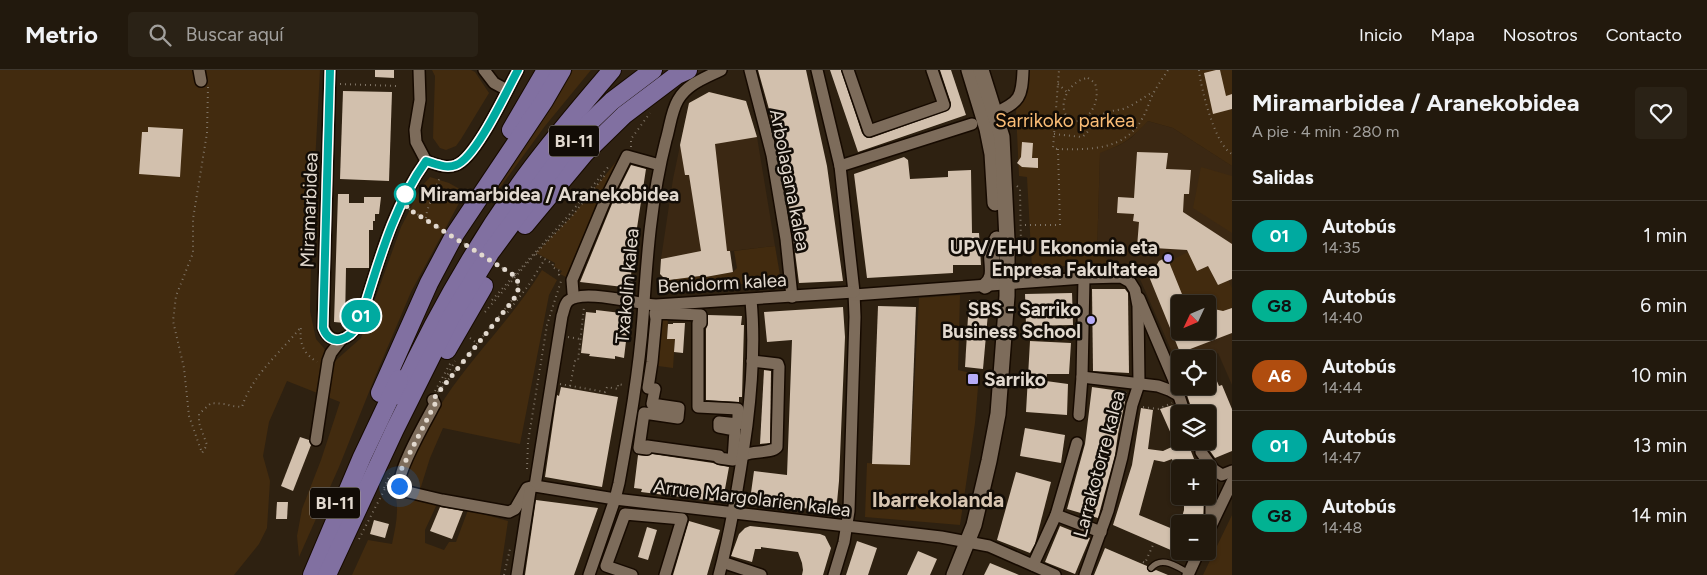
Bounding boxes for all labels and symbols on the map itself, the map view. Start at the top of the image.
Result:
street label: Arbolagana kalea [765,107,815,253]
park label: Sarrikoko parkea [995,109,1135,132]
road number: BI-11 [549,126,599,156]
street label: Miramarbidea [295,152,323,268]
marker: Miramarbidea / Aranekobidea [394,183,416,205]
place label: Miramarbidea / Aranekobidea [420,183,679,206]
street label: Txakolin kalea [610,227,644,345]
place label: UPV/EHU Ekonomia eta Enpresa Fakultatea [950,236,1158,281]
marker: UPV/EHU Ekonomia eta Enpresa Fakultatea [1162,252,1174,264]
street label: Benidorm kalea [657,268,787,298]
north arrow [1171,295,1216,340]
place label: SBS - Sarriko Business School [942,298,1081,343]
line badge: 01 [338,300,384,332]
marker: SBS - Sarriko Business School [1085,314,1097,326]
place label: Sarriko [984,368,1046,391]
marker: Sarriko [966,372,980,386]
street label: Larrakotorre kalea [1068,388,1130,540]
your location [387,474,412,499]
street label: Arrue Margolarien kalea [652,474,852,522]
district label: Ibarrekolanda [872,487,1004,512]
road number: BI-11 [310,488,360,518]

